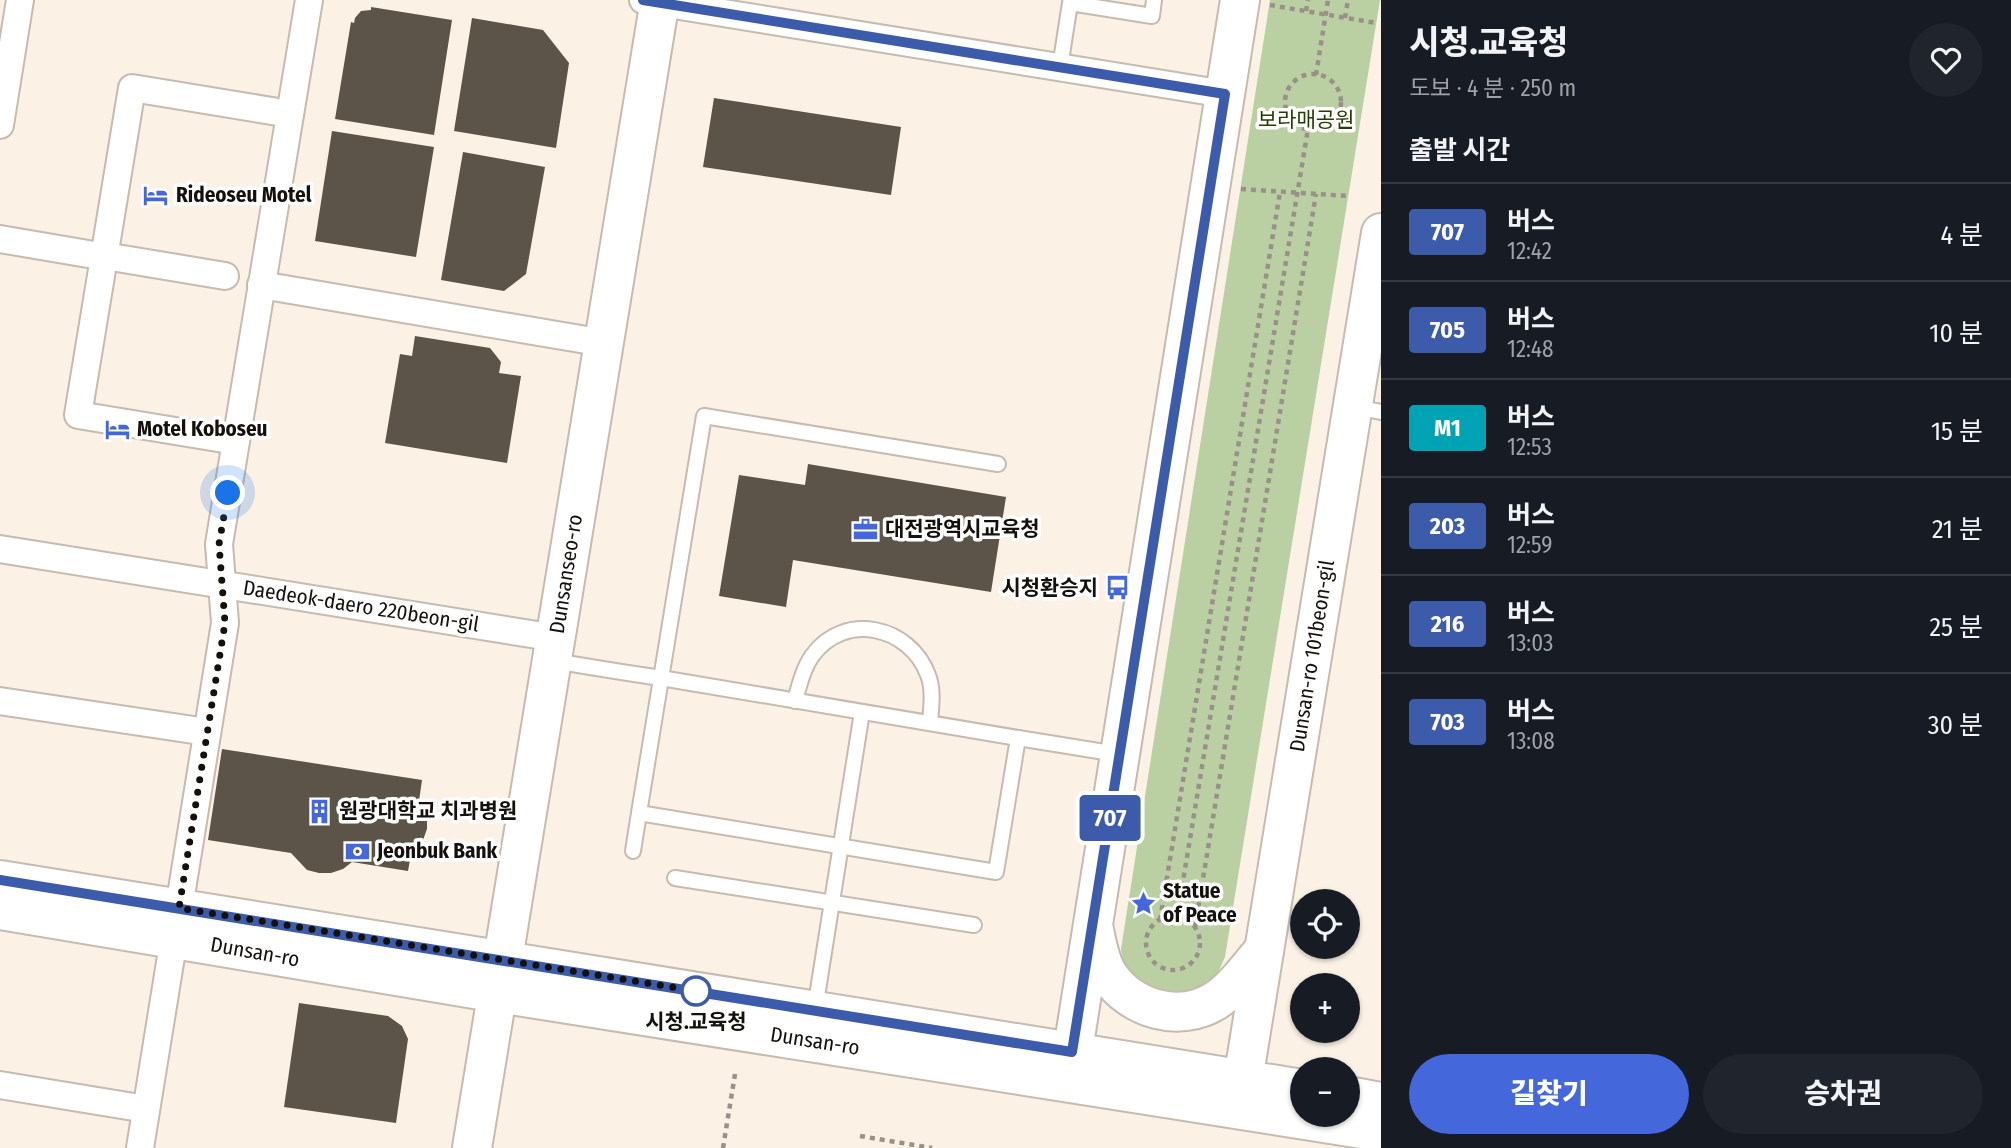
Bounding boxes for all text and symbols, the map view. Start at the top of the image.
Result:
text: 시청.교육청 [1409,23,1568,63]
button: heart [1909,23,1983,97]
text: 도보 · 4 분 · 250 m [1409,74,1576,102]
park label: 보라매공원 [1258,107,1354,133]
text: 출발 시간 [1409,135,1510,166]
hotel icon: Rideoseu Motel [142,181,170,209]
place label: Rideoseu Motel [176,182,312,208]
text: 버스 [1507,206,1555,237]
text: 707 [1431,218,1464,246]
text: 4 분 [1940,220,1983,251]
text: 12:42 [1507,237,1552,265]
text: 버스 [1507,304,1555,335]
text: 705 [1430,316,1465,344]
text: 10 분 [1929,318,1983,349]
text: 12:48 [1507,335,1554,363]
text: 버스 [1507,402,1555,433]
text: M1 [1434,414,1461,442]
hotel icon: Motel Koboseu [103,415,131,443]
place label: Motel Koboseu [137,416,268,442]
text: 15 분 [1931,416,1983,447]
text: 12:53 [1507,433,1552,461]
your location [210,475,245,510]
text: 버스 [1507,500,1555,531]
text: 203 [1430,512,1465,540]
street label: Dunsanseo-ro [544,513,588,635]
text: 21 분 [1932,514,1983,545]
office icon: 대전광역시교육청 [851,515,879,543]
place label: 대전광역시교육청 [885,516,1040,542]
text: 12:59 [1507,531,1552,559]
street label: Dunsan-ro 101beon-gil [1284,558,1340,754]
bus stop icon: 시청환승지 [1104,574,1132,602]
street label: Daedeok-daero 220beon-gil [241,575,481,638]
place label: 시청환승지 [1001,575,1098,601]
text: 버스 [1507,598,1555,629]
text: 216 [1431,610,1464,638]
text: 25 분 [1930,612,1983,643]
text: 13:03 [1507,629,1553,657]
text: 버스 [1507,696,1555,727]
text: 703 [1430,708,1465,736]
text: 30 분 [1928,710,1983,741]
text: 13:08 [1507,727,1555,755]
line badge: 707 [1070,795,1150,841]
building icon: 원광대학교 치과병원 [305,797,333,825]
place label: 원광대학교 치과병원 [339,798,517,824]
text: 707 [1094,804,1126,832]
bank icon: Jeonbuk Bank [343,837,371,865]
place label: Jeonbuk Bank [376,838,497,864]
place label: Statue of Peace [1163,878,1237,928]
place icon: Statue of Peace [1129,889,1157,917]
map controls [1290,889,1360,1127]
button: locate [1290,889,1360,959]
street label: Dunsan-ro [208,931,302,973]
button: + [1290,973,1360,1043]
marker: 시청.교육청 [681,976,711,1006]
place label: 시청.교육청 [645,1009,747,1035]
street label: Dunsan-ro [769,1021,861,1061]
button: 길찾기 [1409,1054,1689,1134]
button: 승차권 [1703,1054,1983,1134]
button: − [1290,1057,1360,1127]

